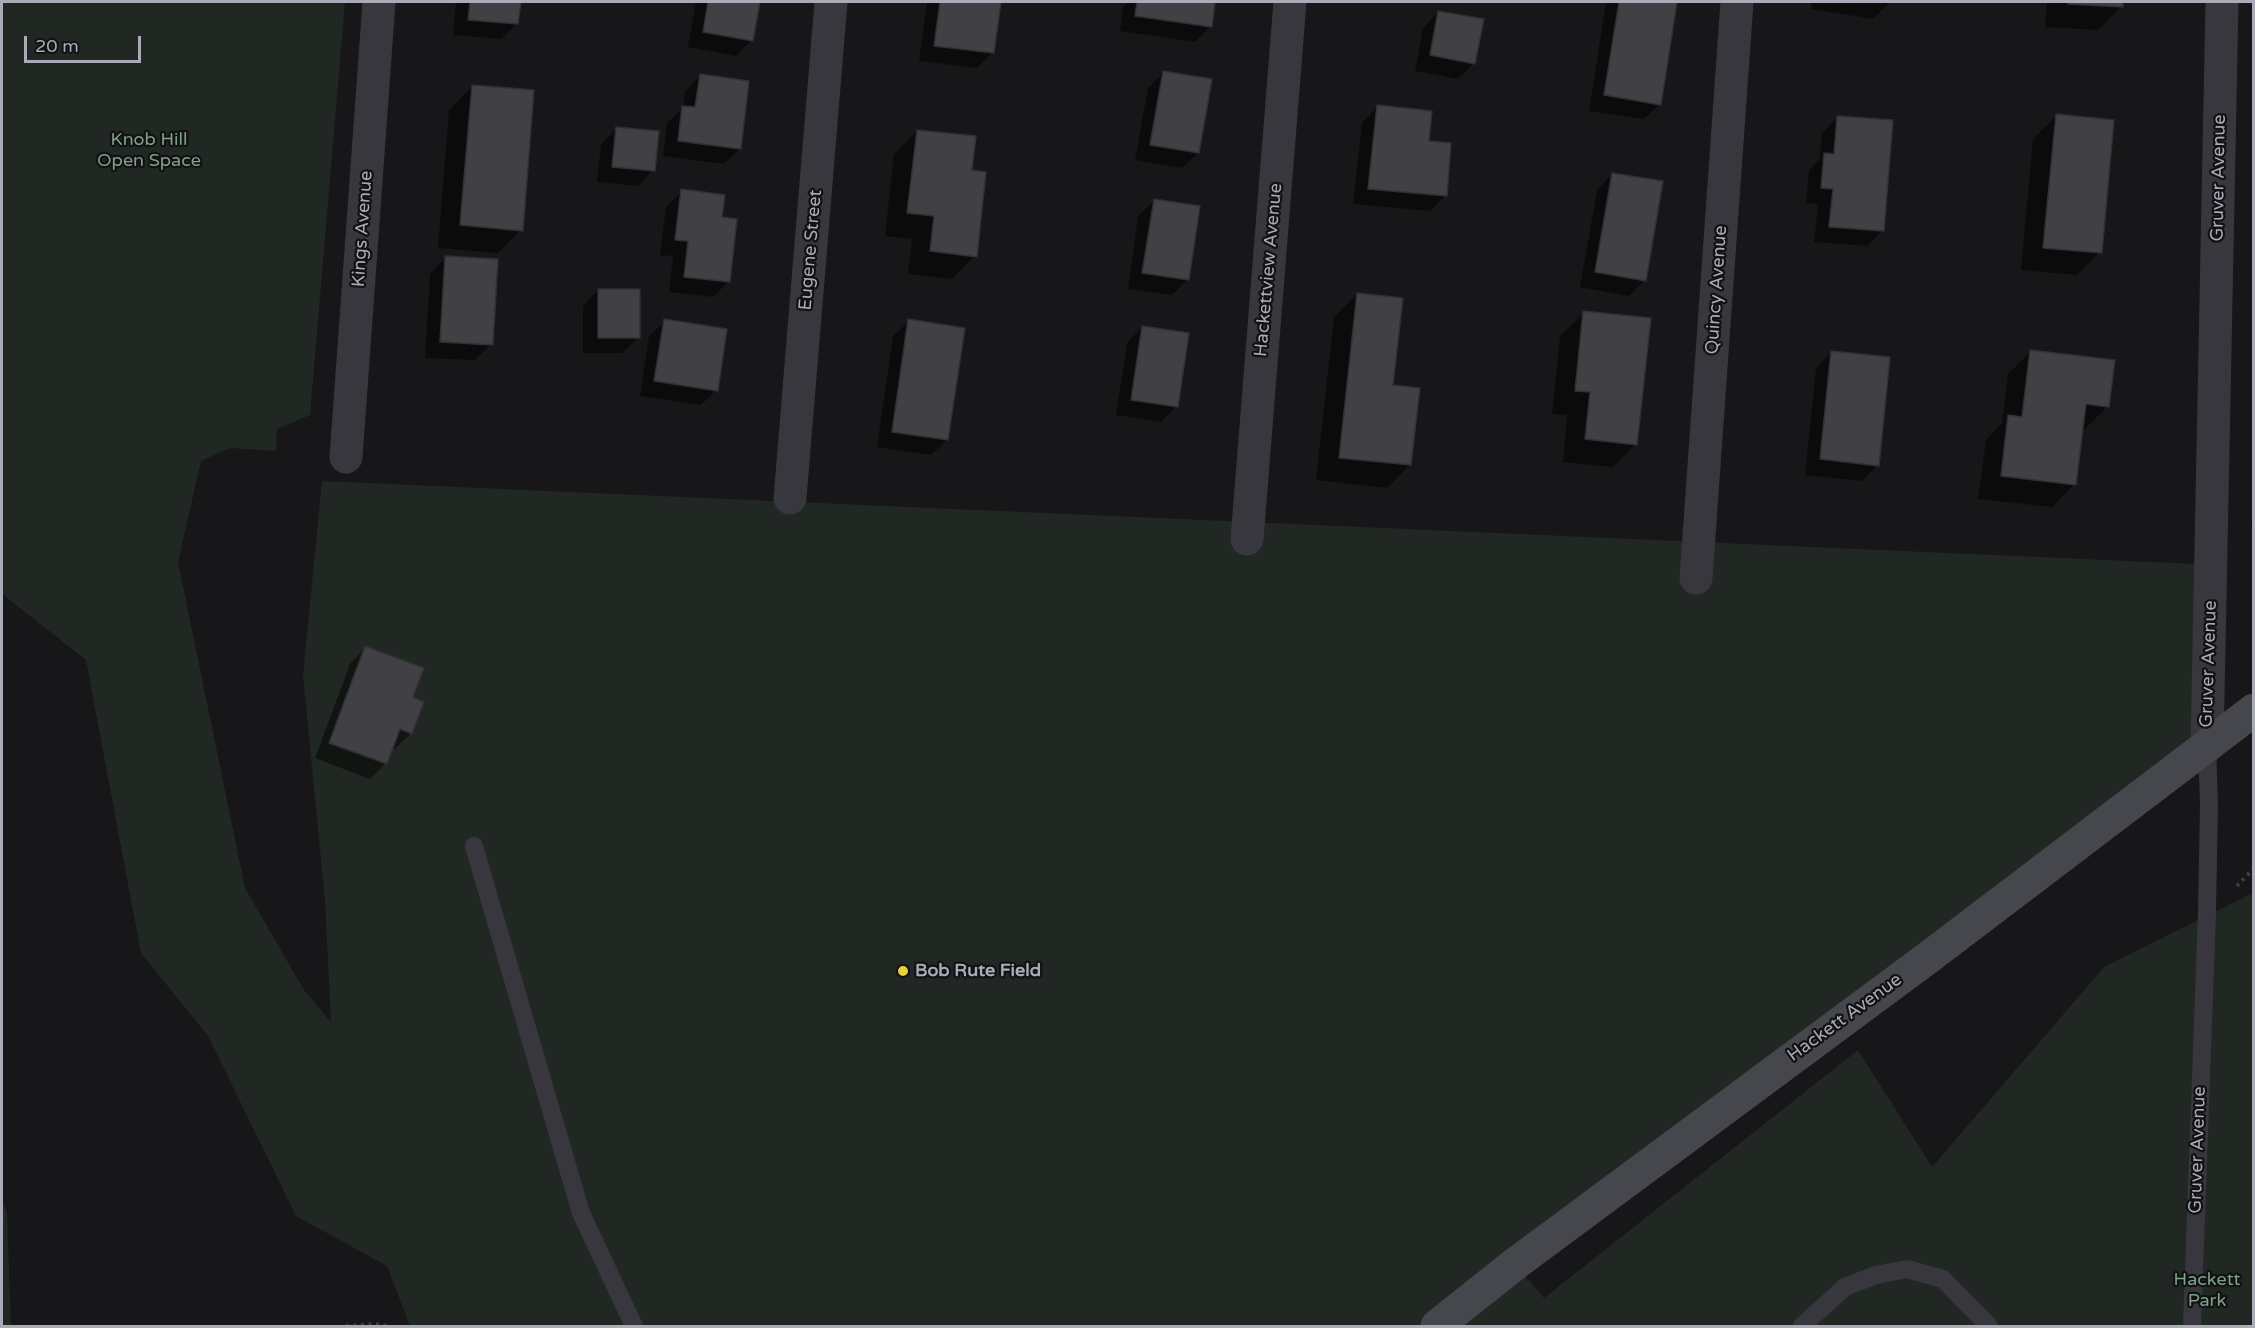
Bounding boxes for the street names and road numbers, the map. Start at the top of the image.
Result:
street label: Gruver Avenue [2207,114,2231,242]
street label: Kings Avenue [348,170,378,288]
street label: Hackettview Avenue [1251,182,1287,358]
street label: Eugene Street [795,189,827,311]
street label: Quincy Avenue [1702,225,1732,355]
street label: Gruver Avenue [2196,600,2222,728]
street label: Hackett Avenue [1784,969,1906,1067]
street label: Gruver Avenue [2185,1086,2211,1214]

